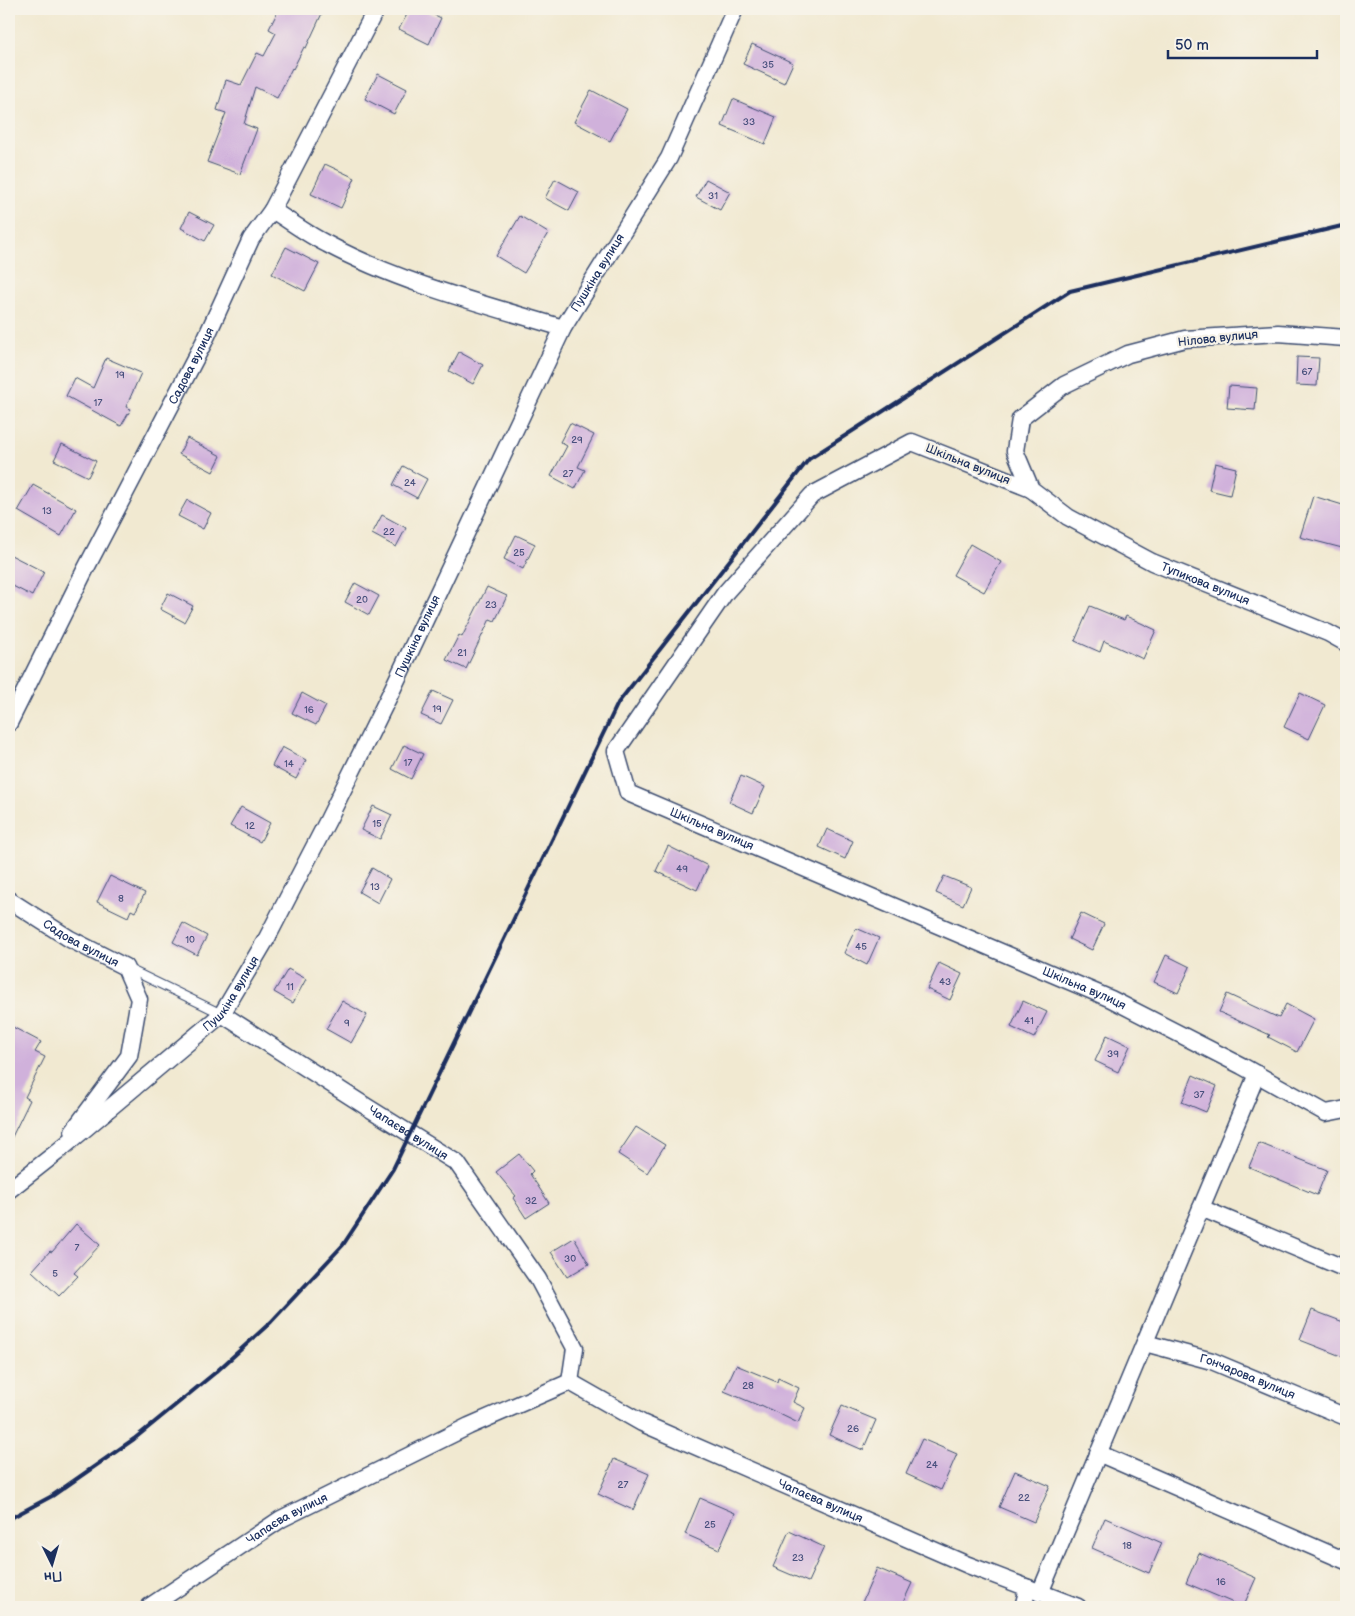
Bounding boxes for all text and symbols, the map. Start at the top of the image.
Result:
scale bar [1168,28,1316,60]
text: 50 m [1175,36,1209,55]
house number: 35 [762,59,774,71]
house number: 33 [743,116,755,128]
house number: 31 [708,190,718,202]
street label: Пушкіна вулиця [568,231,628,315]
street label: Садова вулиця [166,325,218,407]
street label: Нілова вулиця [1177,327,1259,350]
house number: 67 [1301,366,1313,378]
house number: 19 [115,369,125,381]
house number: 17 [94,397,102,409]
house number: 29 [571,434,583,446]
street label: Шкільна вулиця [923,441,1013,488]
house number: 27 [563,468,573,480]
house number: 24 [404,477,416,489]
house number: 13 [42,505,52,517]
house number: 22 [383,526,395,538]
house number: 25 [513,547,525,559]
street label: Тупикова вулиця [1159,559,1252,609]
street label: Пушкіна вулиця [392,592,444,680]
house number: 20 [356,594,368,606]
house number: 23 [485,599,497,611]
house number: 21 [457,647,467,659]
house number: 19 [432,703,442,715]
house number: 16 [304,704,314,716]
house number: 17 [404,757,412,769]
house number: 14 [284,758,294,770]
street label: Шкільна вулиця [667,805,756,854]
house number: 15 [372,818,382,830]
house number: 12 [245,820,255,832]
house number: 49 [676,863,688,875]
house number: 13 [370,881,380,893]
house number: 8 [118,893,124,905]
street label: Садова вулиця [40,917,121,971]
house number: 10 [185,934,195,946]
house number: 45 [855,941,867,953]
street label: Пушкіна вулиця [200,953,263,1035]
street label: Шкільна вулиця [1040,964,1129,1014]
house number: 43 [939,976,951,988]
house number: 11 [286,981,294,993]
house number: 41 [1024,1015,1034,1027]
house number: 9 [344,1017,350,1029]
house number: 39 [1107,1048,1119,1060]
house number: 37 [1193,1089,1205,1101]
street label: Чапаєва вулиця [365,1103,451,1164]
house number: 32 [525,1195,537,1207]
house number: 7 [75,1242,80,1254]
house number: 30 [564,1253,576,1265]
house number: 5 [52,1268,58,1280]
street label: Гончарова вулиця [1198,1351,1298,1403]
house number: 28 [742,1380,754,1392]
house number: 26 [847,1423,859,1435]
house number: 24 [926,1459,938,1471]
street label: Чапаєва вулиця [775,1476,865,1526]
house number: 27 [618,1479,628,1491]
street label: Чапаєва вулиця [244,1490,330,1548]
house number: 22 [1018,1492,1030,1504]
house number: 25 [704,1519,716,1531]
north arrow [28,1538,78,1588]
house number: 18 [1122,1540,1132,1552]
house number: 23 [792,1552,804,1564]
text: Пн [43,1567,63,1586]
house number: 16 [1216,1576,1226,1588]

